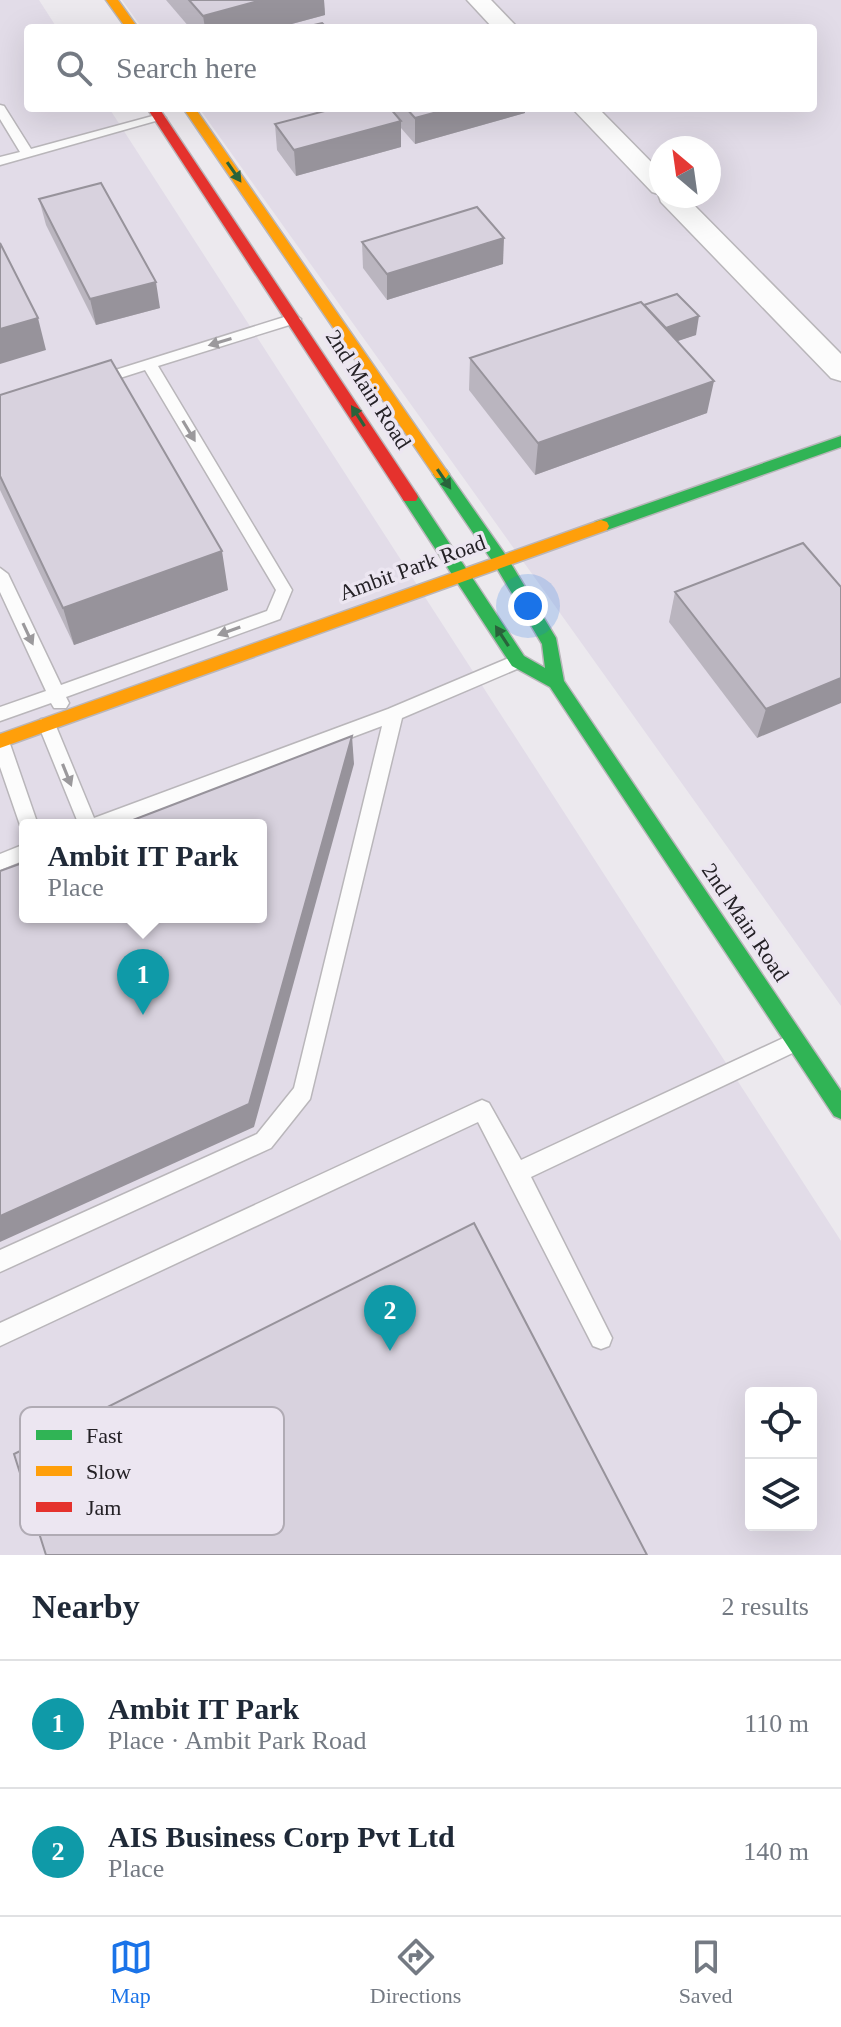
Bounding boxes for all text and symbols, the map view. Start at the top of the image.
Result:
search box [24,24,817,112]
icon: search [52,46,96,90]
text: Search here [116,51,257,84]
north arrow [649,136,721,208]
one-way arrow [226,161,241,182]
street label: 2nd Main Road [321,325,416,453]
one-way arrow [207,336,231,349]
one-way arrow [351,405,366,427]
one-way arrow [182,420,196,442]
one-way arrow [436,468,451,489]
street label: Ambit Park Road [336,529,489,606]
your location [508,586,548,626]
one-way arrow [21,622,35,646]
one-way arrow [496,625,510,647]
one-way arrow [217,626,241,638]
one-way arrow [61,763,74,787]
popup [19,819,267,923]
text: Ambit IT Park [47,839,239,872]
street label: 2nd Main Road [697,859,794,986]
text: Place [47,873,104,902]
pin: 1 [117,949,169,1015]
pin: 2 [364,1285,416,1351]
map controls [745,1387,817,1531]
button: locate [745,1387,817,1459]
legend [20,1407,284,1535]
text: Fast [86,1423,123,1448]
text: Slow [86,1459,131,1484]
button: layers [745,1459,817,1531]
text: Jam [86,1495,121,1520]
text: Nearby [32,1588,140,1625]
text: 2 results [722,1592,809,1621]
text: Ambit IT Park [108,1692,299,1725]
text: 1 [52,1709,65,1738]
text: 110 m [744,1709,809,1738]
text: Place · Ambit Park Road [108,1726,367,1755]
text: AIS Business Corp Pvt Ltd [108,1820,455,1853]
text: 2 [52,1837,65,1866]
text: 140 m [743,1837,809,1866]
text: Place [108,1854,164,1883]
tab: Map [109,1935,153,2009]
tab: Directions [370,1935,461,2009]
tab: Saved [679,1935,732,2009]

